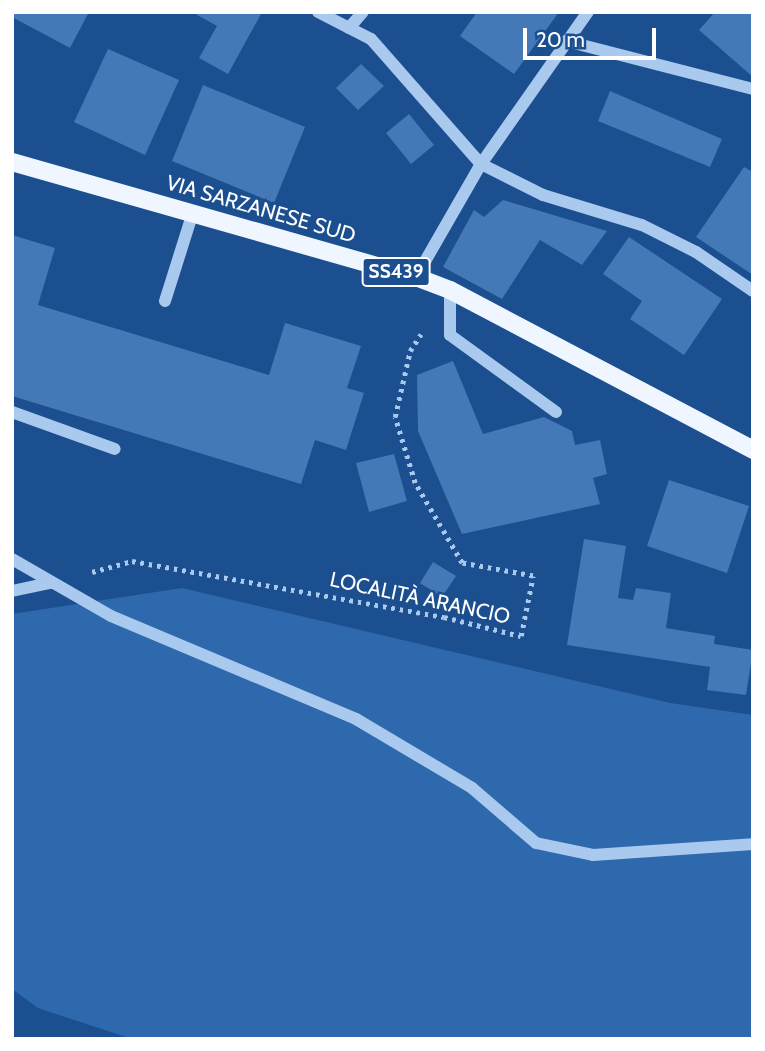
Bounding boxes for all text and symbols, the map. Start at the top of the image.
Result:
scale bar [527,14,660,58]
text: 20 m [536,27,585,52]
street label: VIA SARZANESE SUD [163,170,359,248]
road number: SS439 [361,256,431,288]
street label: LOCALITÀ ARANCIO [328,567,512,629]

